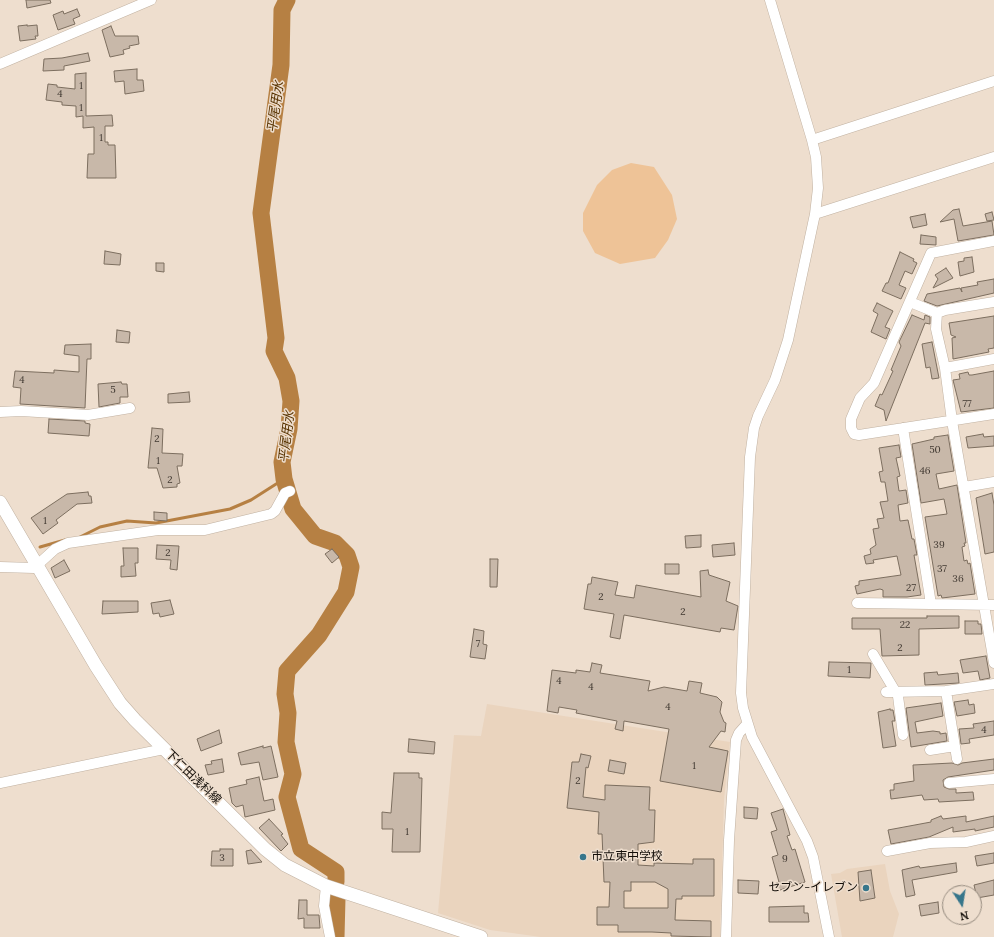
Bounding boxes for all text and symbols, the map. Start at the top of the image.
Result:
house number: 1 [79,80,83,92]
water label: 平尾用水 [265,80,287,134]
house number: 4 [57,88,63,100]
house number: 1 [79,102,83,114]
house number: 1 [99,132,103,144]
house number: 4 [19,374,25,386]
house number: 5 [110,384,116,396]
house number: 77 [962,398,972,410]
water label: 平尾用水 [276,410,298,464]
house number: 2 [154,433,160,445]
house number: 50 [929,444,941,456]
house number: 1 [156,455,160,467]
house number: 46 [919,465,931,477]
house number: 2 [167,474,173,486]
house number: 1 [43,515,47,527]
house number: 39 [933,539,945,551]
house number: 2 [165,547,171,559]
house number: 37 [937,563,947,575]
house number: 36 [952,573,964,585]
house number: 27 [906,582,916,594]
house number: 2 [598,591,604,603]
house number: 2 [680,606,686,618]
house number: 22 [900,619,910,631]
house number: 7 [476,638,480,650]
house number: 2 [897,642,903,654]
house number: 1 [847,664,851,676]
house number: 4 [556,675,562,687]
house number: 4 [588,681,594,693]
house number: 4 [665,701,671,713]
house number: 4 [981,724,987,736]
street label: 下仁田浅科線 [162,747,224,807]
house number: 1 [692,760,696,772]
house number: 2 [575,775,581,787]
house number: 1 [405,826,409,838]
place label: 市立東中学校 [591,850,663,864]
house number: 3 [219,852,225,864]
marker: 市立東中学校 [578,852,588,862]
house number: 9 [782,853,788,865]
place label: セブン-イレブン [768,881,858,895]
marker: セブン-イレブン [861,883,871,893]
north arrow [942,885,982,925]
text: N [959,908,970,923]

